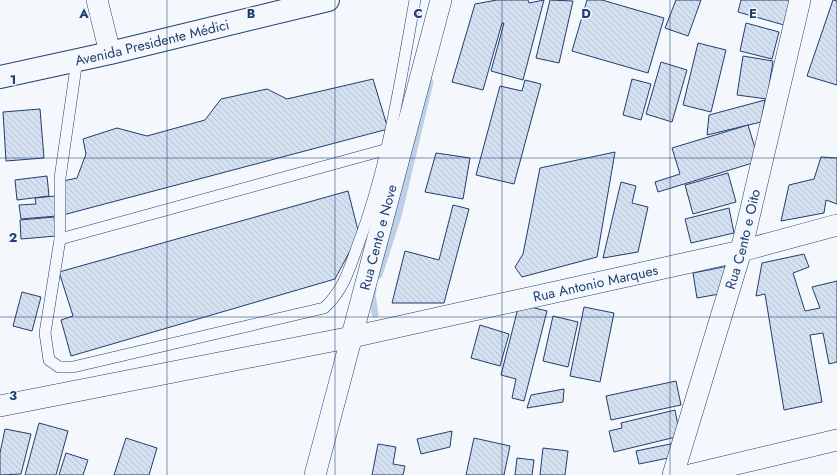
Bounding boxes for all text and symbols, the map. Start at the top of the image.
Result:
text: A [78,4,89,23]
text: B [247,4,256,23]
text: C [413,4,423,23]
text: D [581,4,591,23]
text: E [749,4,757,23]
street label: Avenida Presidente Médici [73,14,231,70]
text: 1 [10,70,16,89]
street label: Rua Cento e Nove [355,182,402,292]
street label: Rua Cento e Oito [720,187,765,292]
text: 2 [9,228,17,247]
street label: Rua Antonio Marques [531,260,660,307]
text: 3 [9,386,17,405]

